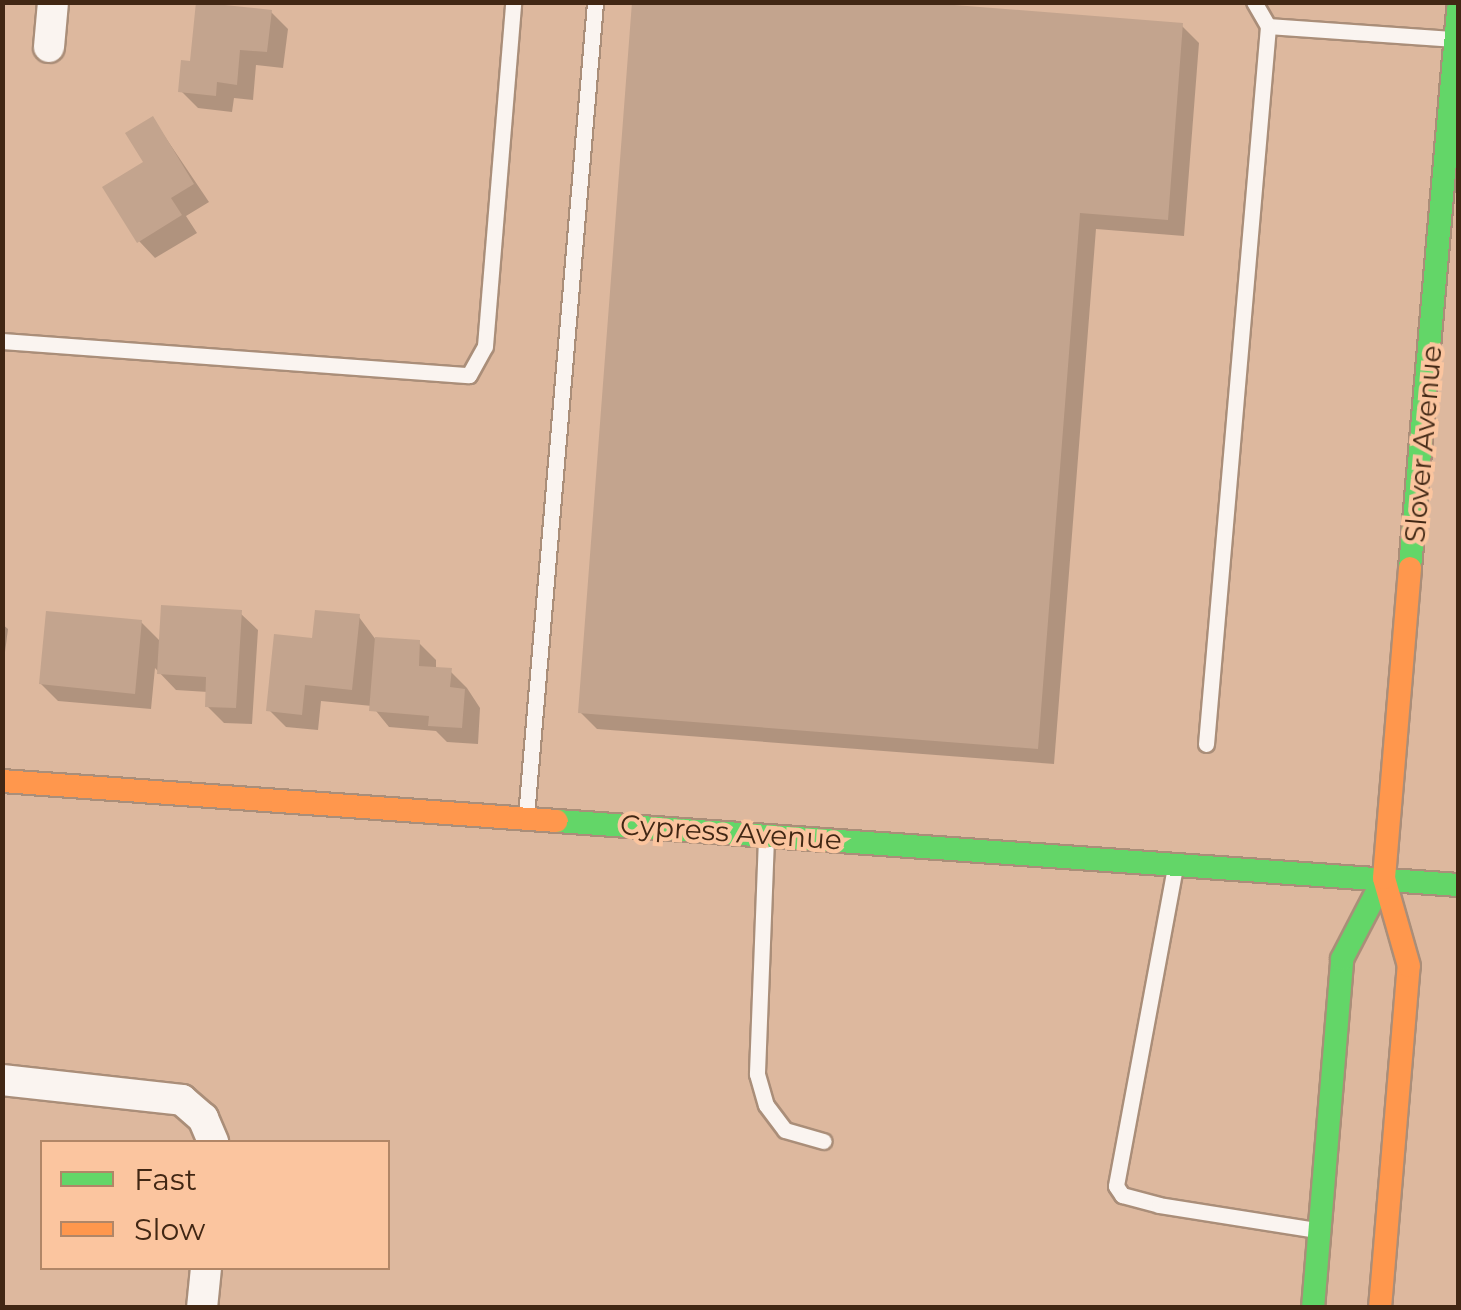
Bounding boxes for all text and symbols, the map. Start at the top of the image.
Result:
street label: Slover Avenue [1398,344,1448,544]
street label: Cypress Avenue [619,807,843,857]
legend [40,1140,390,1270]
text: Fast [134,1161,197,1198]
text: Slow [134,1211,205,1248]

